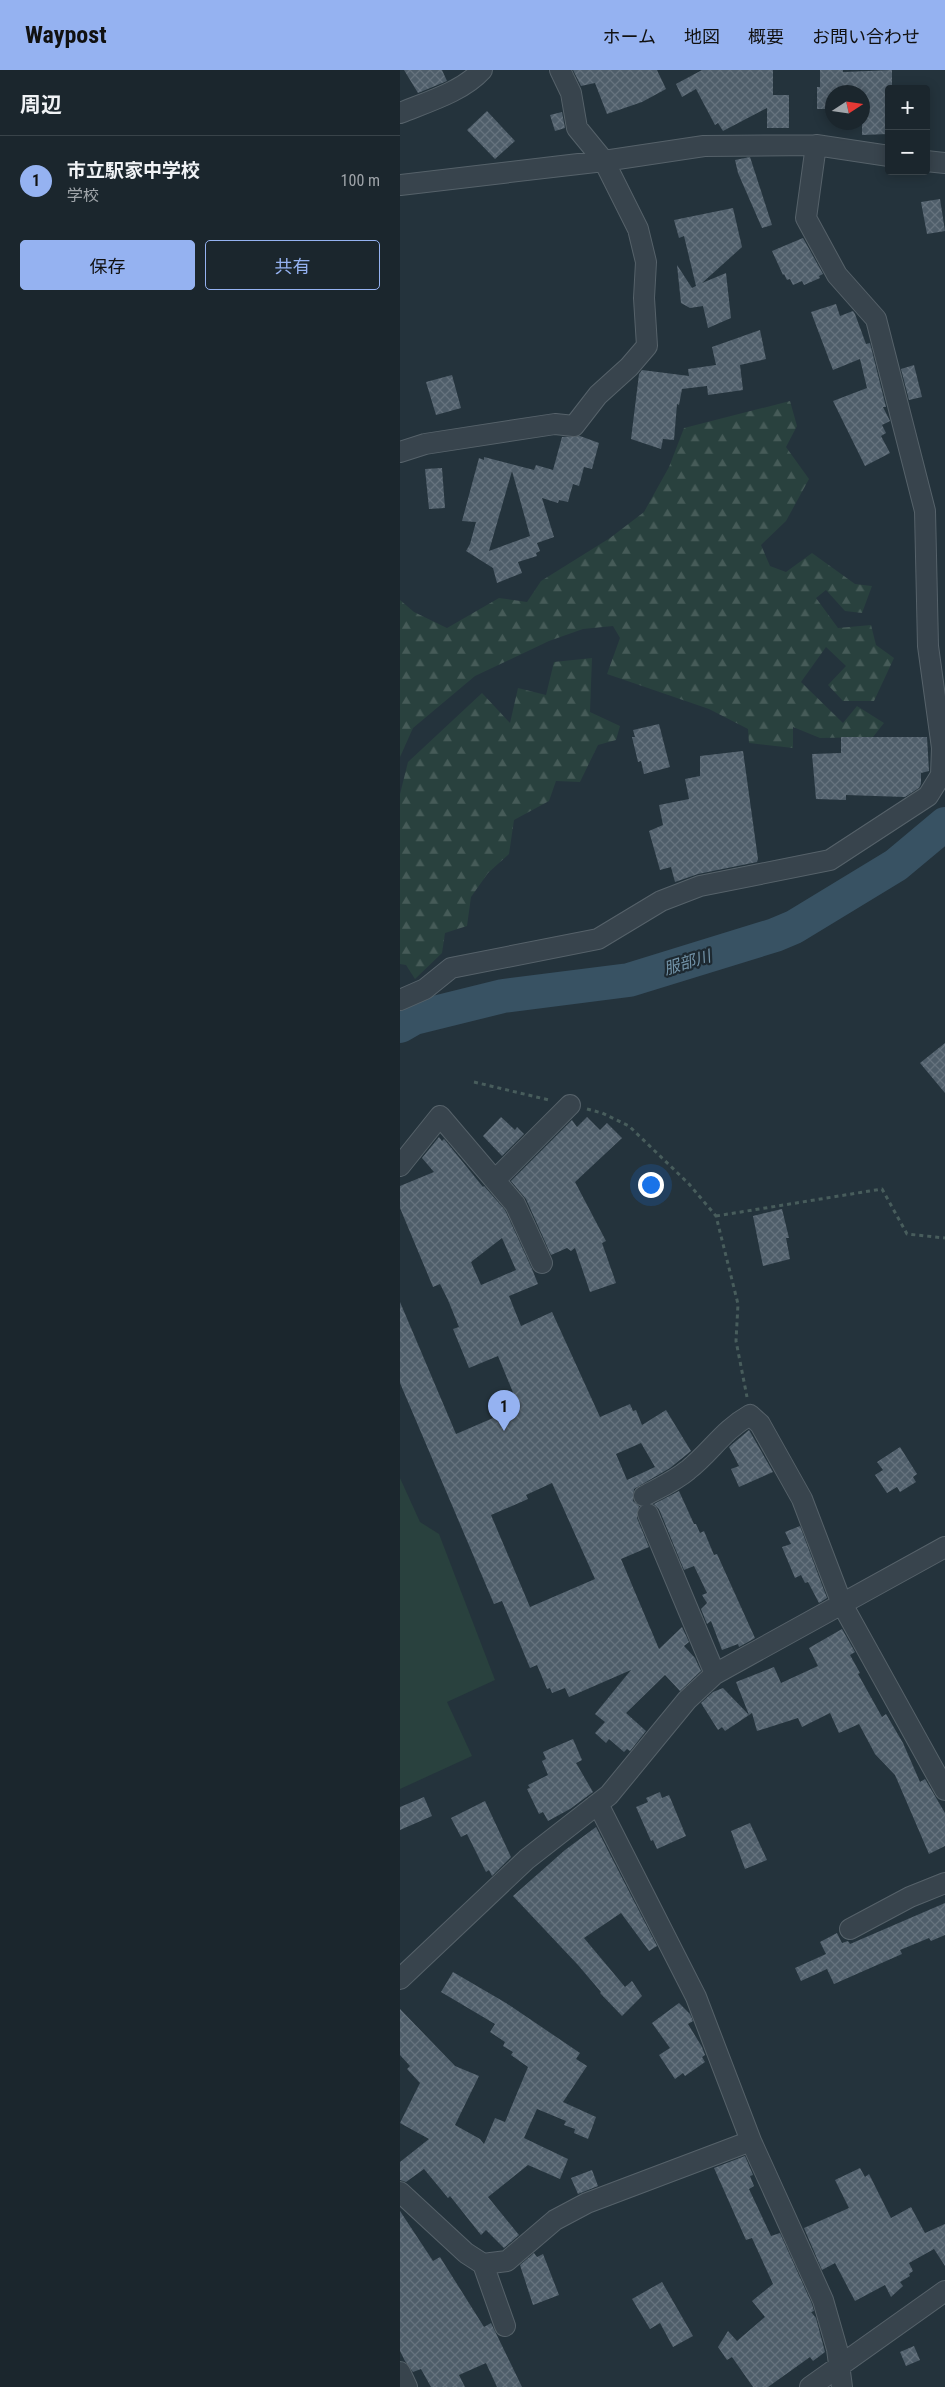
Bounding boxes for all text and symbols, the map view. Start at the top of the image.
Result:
text: Waypost [25,21,107,49]
text: ホーム [603,26,656,47]
text: 地図 [684,26,720,47]
text: 概要 [748,26,784,47]
text: お問い合わせ [812,26,920,47]
north arrow [825,85,870,130]
map controls [885,85,930,175]
button: + [885,85,930,130]
text: 周辺 [20,93,62,117]
button: − [885,130,930,175]
text: 市立駅家中学校 [67,159,200,182]
text: 1 [32,171,40,190]
text: 100 m [341,171,380,190]
text: 学校 [67,186,99,205]
button: 保存 [20,240,195,290]
button: 共有 [205,240,380,290]
water label: 服部川 [661,946,715,979]
your location [638,1172,664,1198]
pin: 1 [488,1390,520,1431]

